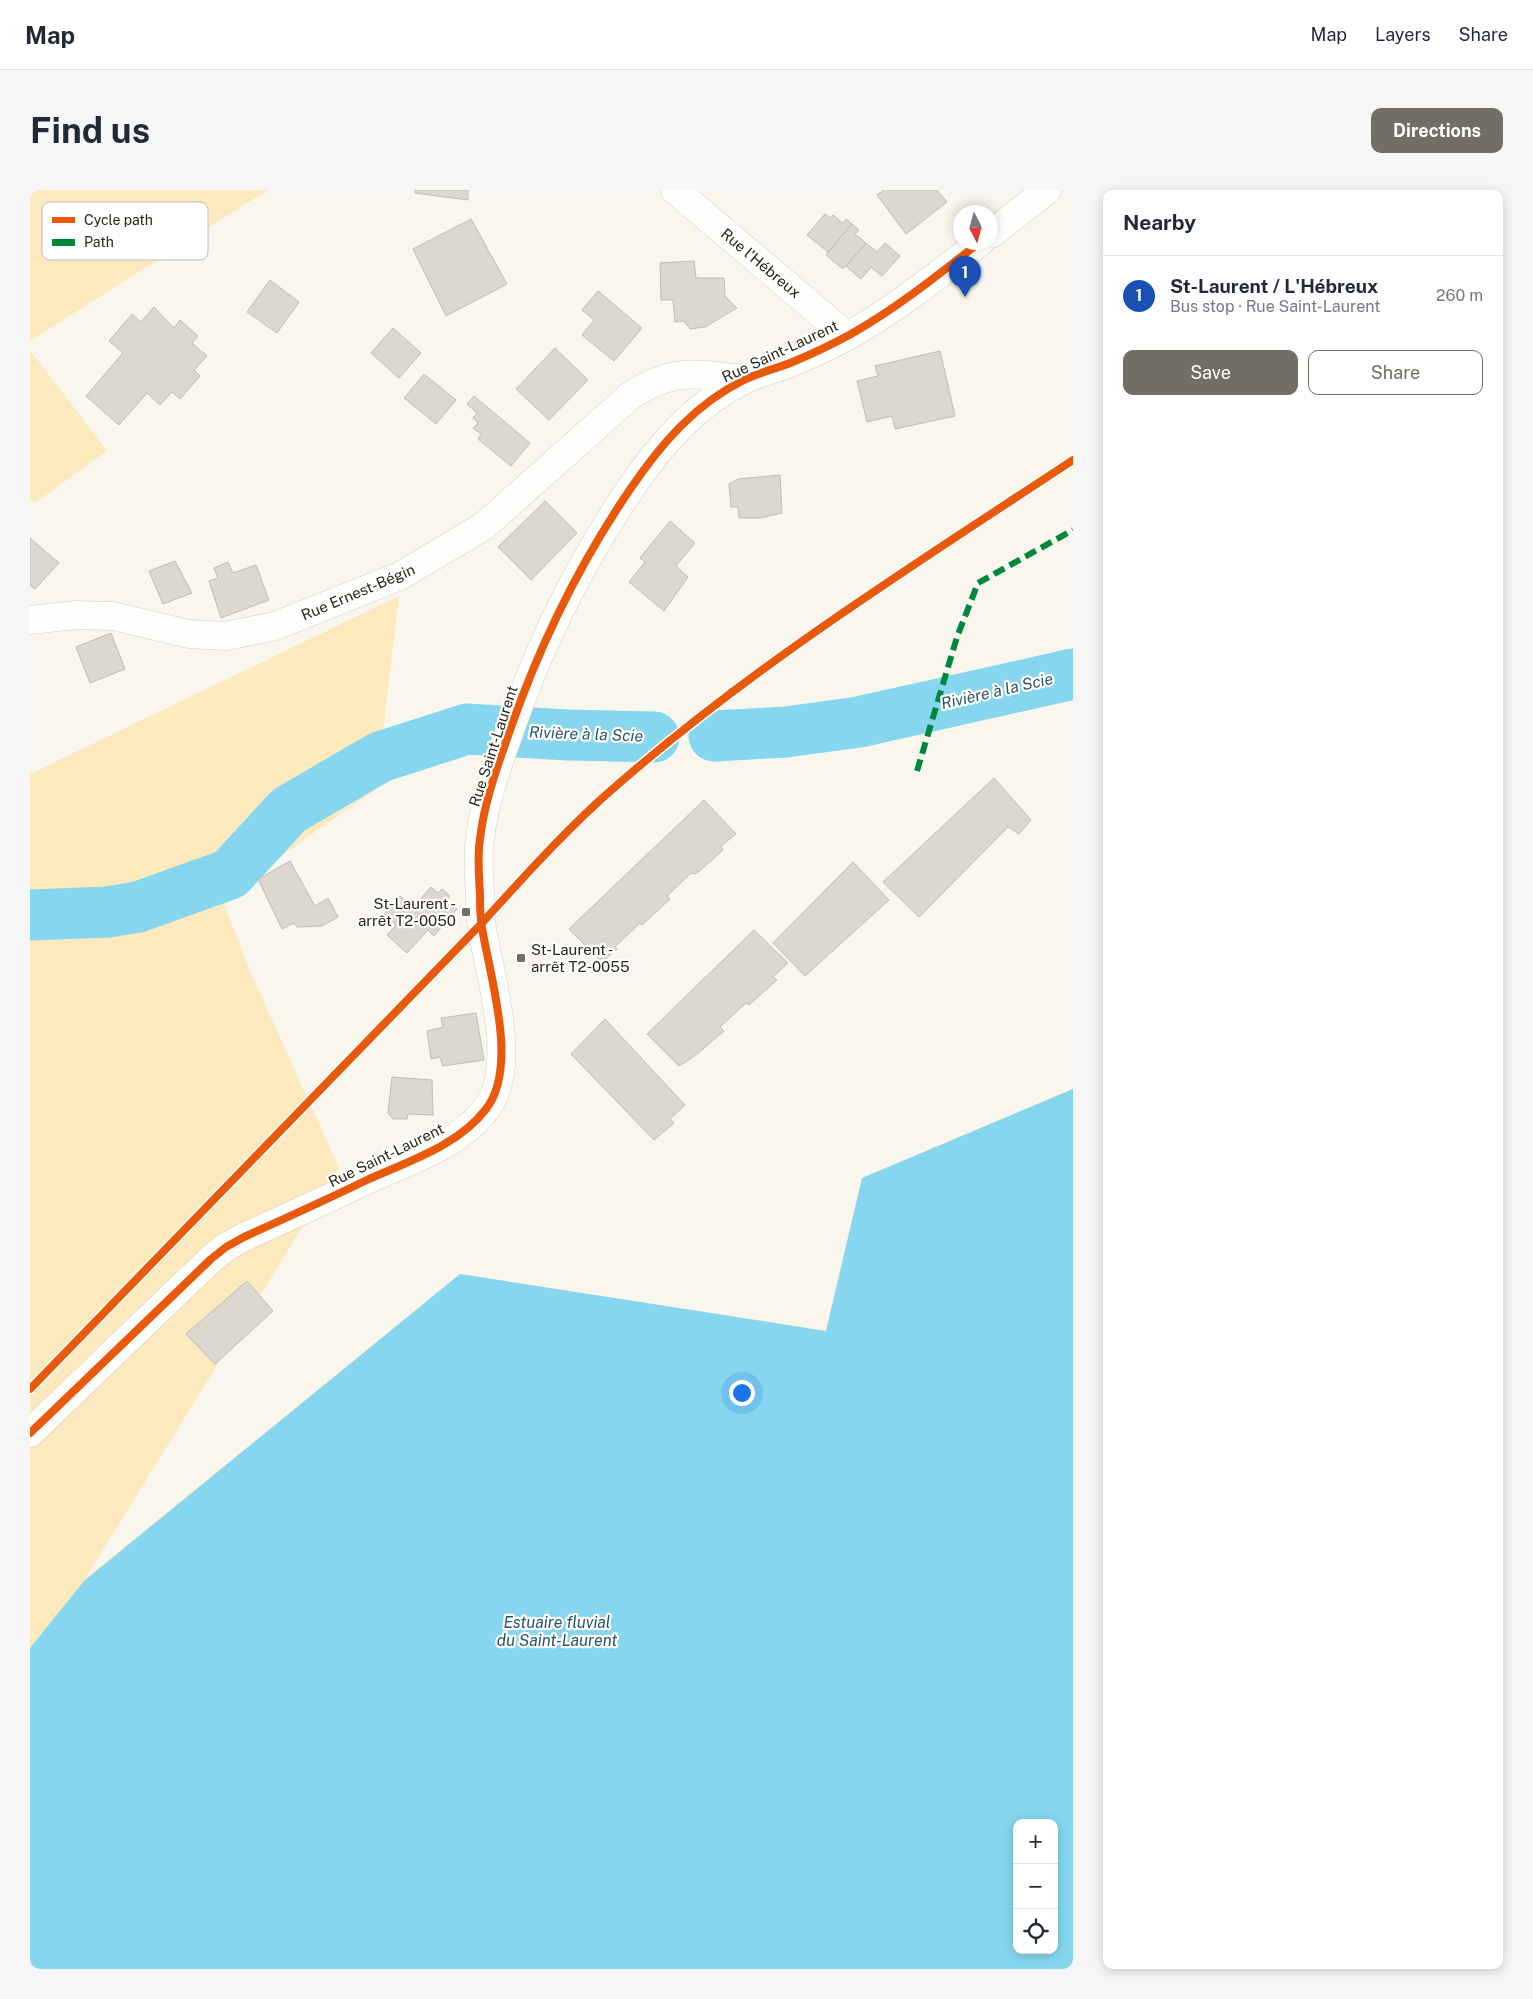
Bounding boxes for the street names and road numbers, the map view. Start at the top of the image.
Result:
street label: Rue l'Hébreux [718,225,804,301]
street label: Rue Saint-Laurent [719,317,841,385]
street label: Rue Ernest-Bégin [299,560,417,624]
street label: Rue Saint-Laurent [465,683,521,809]
street label: Rue Saint-Laurent [326,1120,447,1190]

